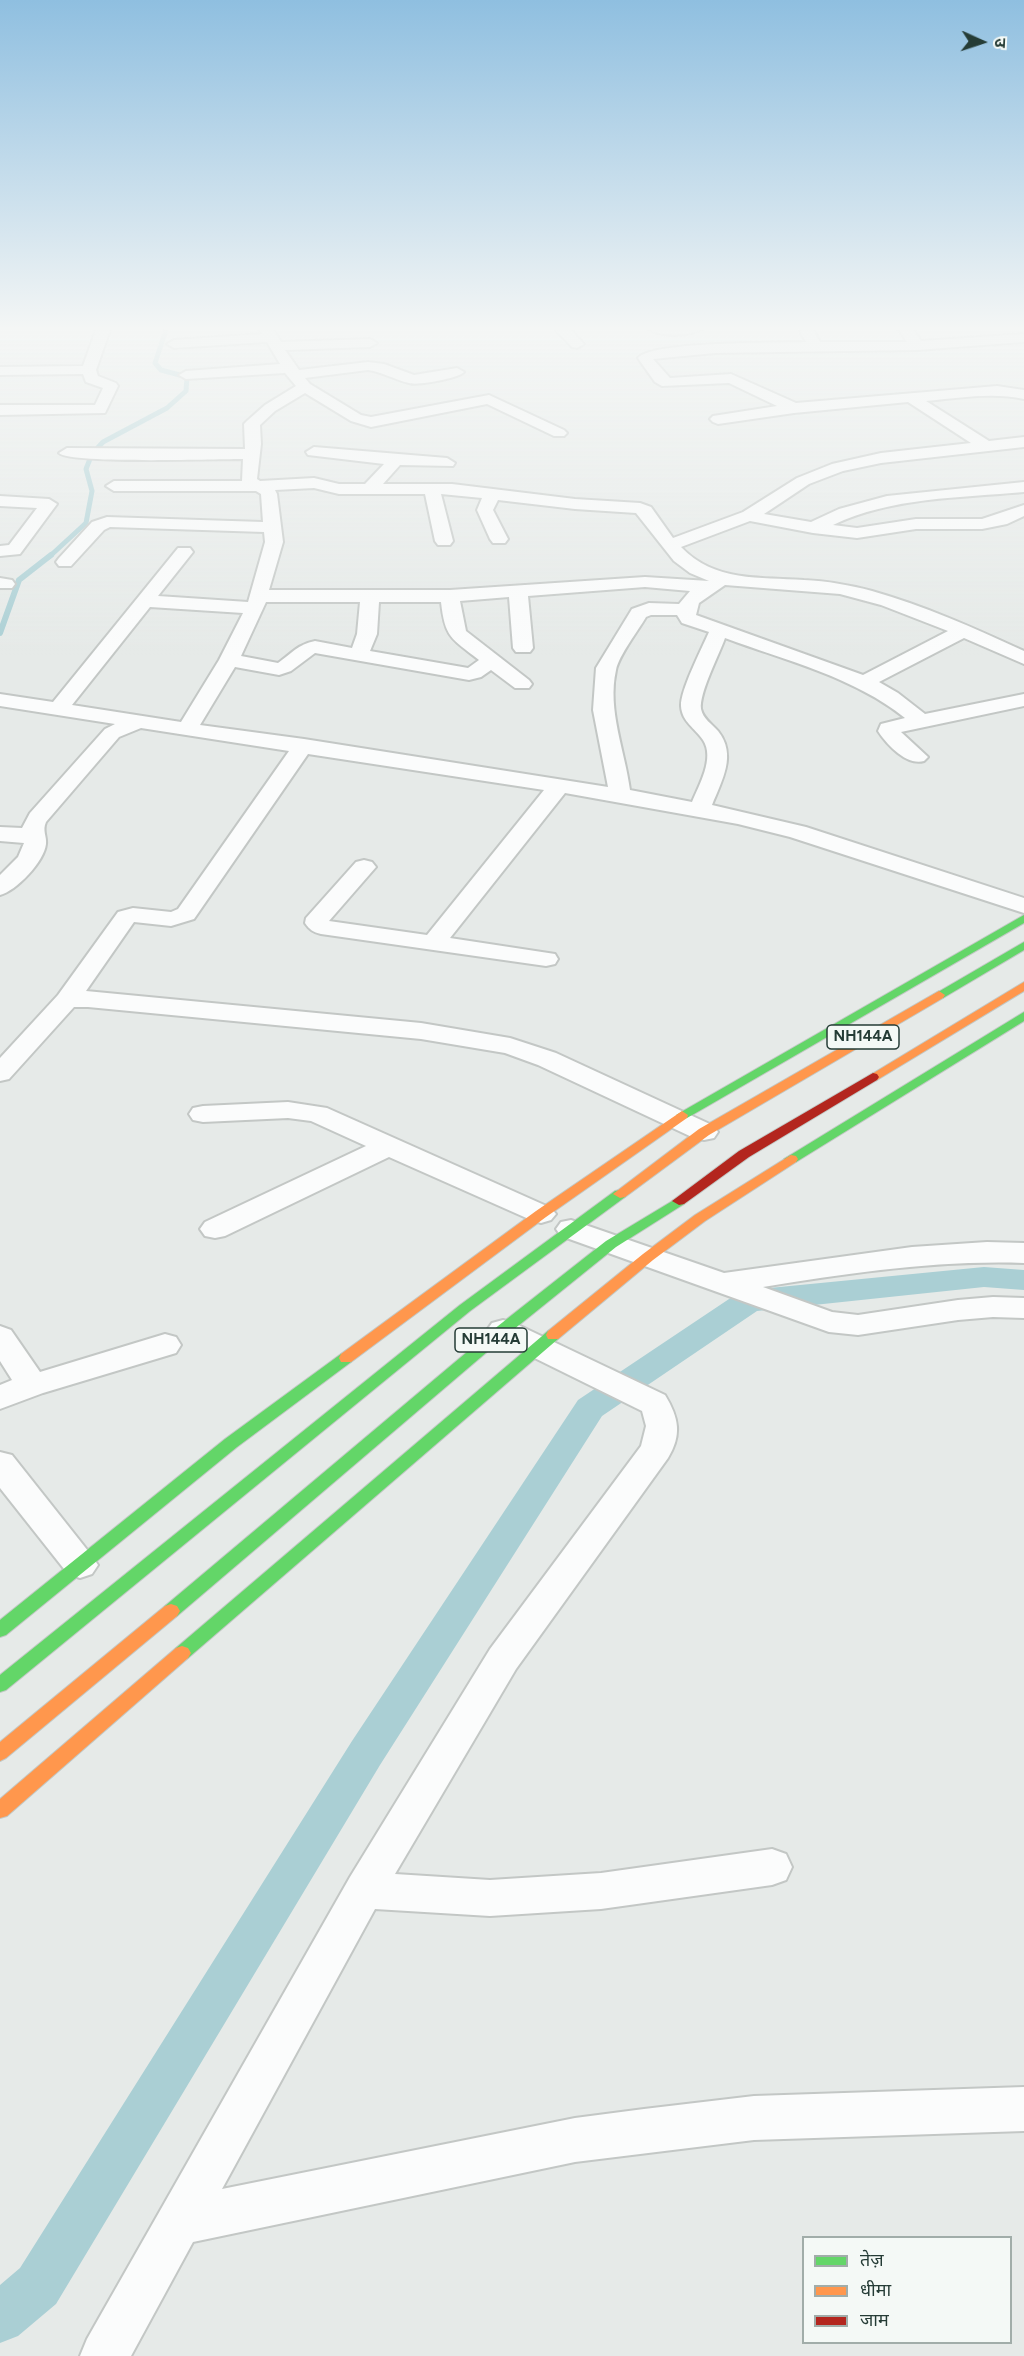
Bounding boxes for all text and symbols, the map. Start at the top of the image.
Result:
north arrow [952,12,1012,72]
text: उ [991,38,1010,48]
road number: NH144A [827,1025,899,1049]
road number: NH144A [455,1328,527,1352]
legend [802,2236,1012,2344]
text: तेज़ [860,2249,884,2271]
text: धीमा [860,2279,891,2301]
text: जाम [860,2309,889,2331]

